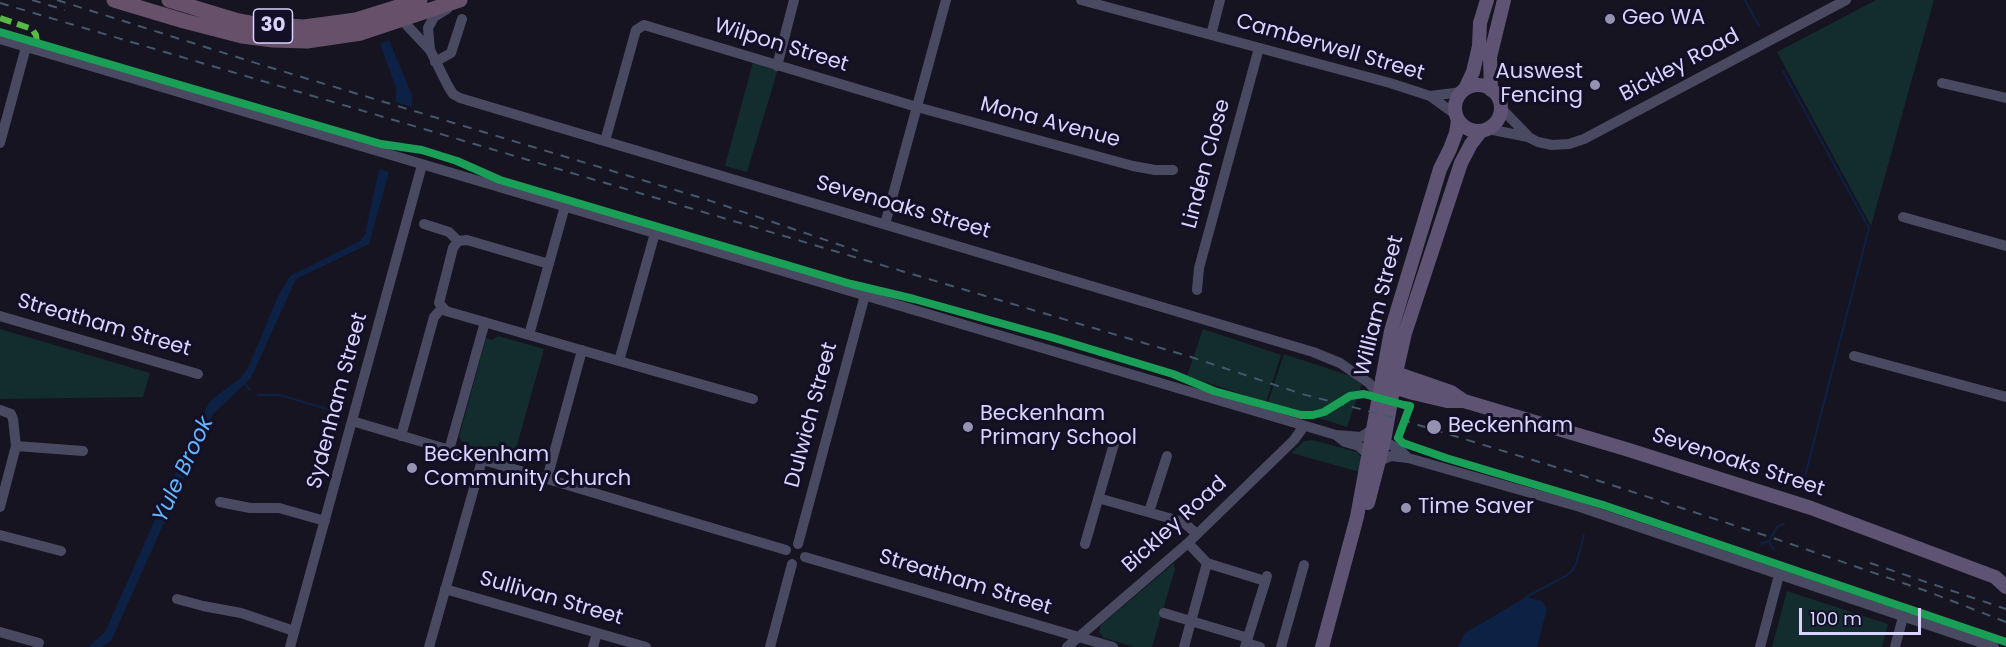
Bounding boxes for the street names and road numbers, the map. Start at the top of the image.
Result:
road number: 30 [254,9,292,43]
street label: Camberwell Street [1233,9,1427,87]
street label: Wilpon Street [711,14,851,78]
street label: Bickley Road [1616,24,1744,108]
street label: Mona Avenue [977,92,1123,154]
street label: Linden Close [1178,97,1236,231]
street label: Sevenoaks Street [813,171,993,245]
street label: William Street [1350,233,1410,379]
street label: Streatham Street [14,289,194,363]
street label: Sydenham Street [302,310,374,492]
street label: Dulwich Street [781,340,843,490]
street label: Sevenoaks Street [1648,423,1828,503]
street label: Bickley Road [1118,472,1232,578]
street label: Streatham Street [876,545,1054,621]
street label: Sullivan Street [477,567,625,631]

